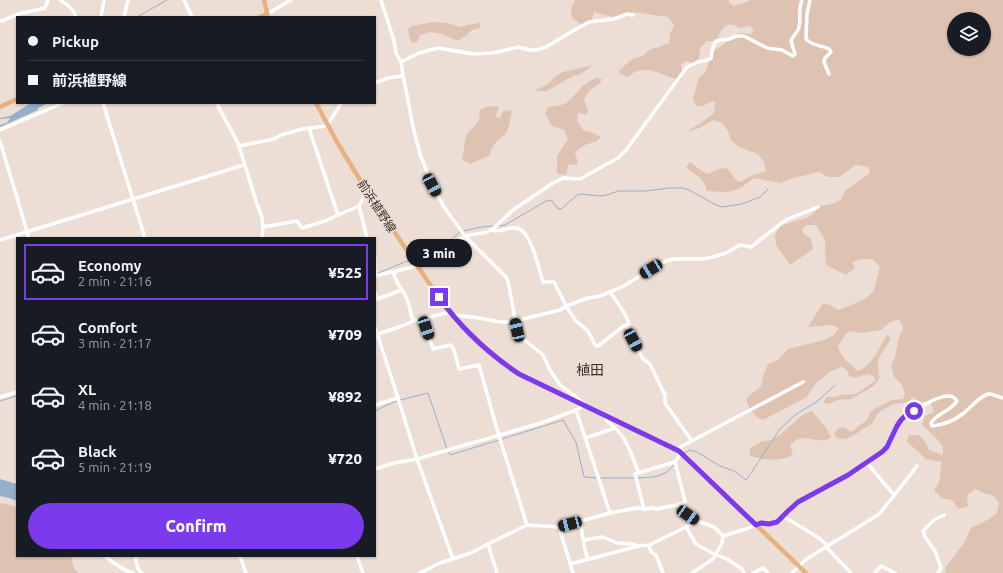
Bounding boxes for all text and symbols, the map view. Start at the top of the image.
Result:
map controls [947,12,991,56]
button: layers [947,12,991,56]
text: Pickup [52,33,99,50]
text: 前浜植野線 [52,72,127,89]
car [421,172,443,198]
street label: 前浜植野線 [355,177,399,235]
callout: 3 min [406,239,472,267]
text: 3 min [422,246,456,260]
icon: car [30,254,66,290]
text: Economy [78,257,142,274]
car [638,258,664,280]
text: ¥525 [328,264,362,281]
text: 2 min · 21:16 [78,274,152,288]
route end [430,288,448,306]
car [416,315,436,341]
icon: car [30,316,66,352]
car [508,317,526,343]
text: Comfort [78,319,137,336]
text: ¥709 [328,326,362,343]
car [622,327,644,353]
text: 3 min · 21:17 [78,336,152,350]
district label: 植田 [576,362,604,378]
icon: car [30,378,66,414]
text: XL [78,381,96,398]
text: ¥892 [328,388,362,405]
text: 4 min · 21:18 [78,398,152,412]
route start [905,402,923,420]
icon: car [30,440,66,476]
text: Black [78,443,117,460]
text: ¥720 [328,450,362,467]
text: 5 min · 21:19 [78,460,152,474]
button: Confirm [28,503,364,549]
car [675,503,701,527]
car [557,515,583,533]

